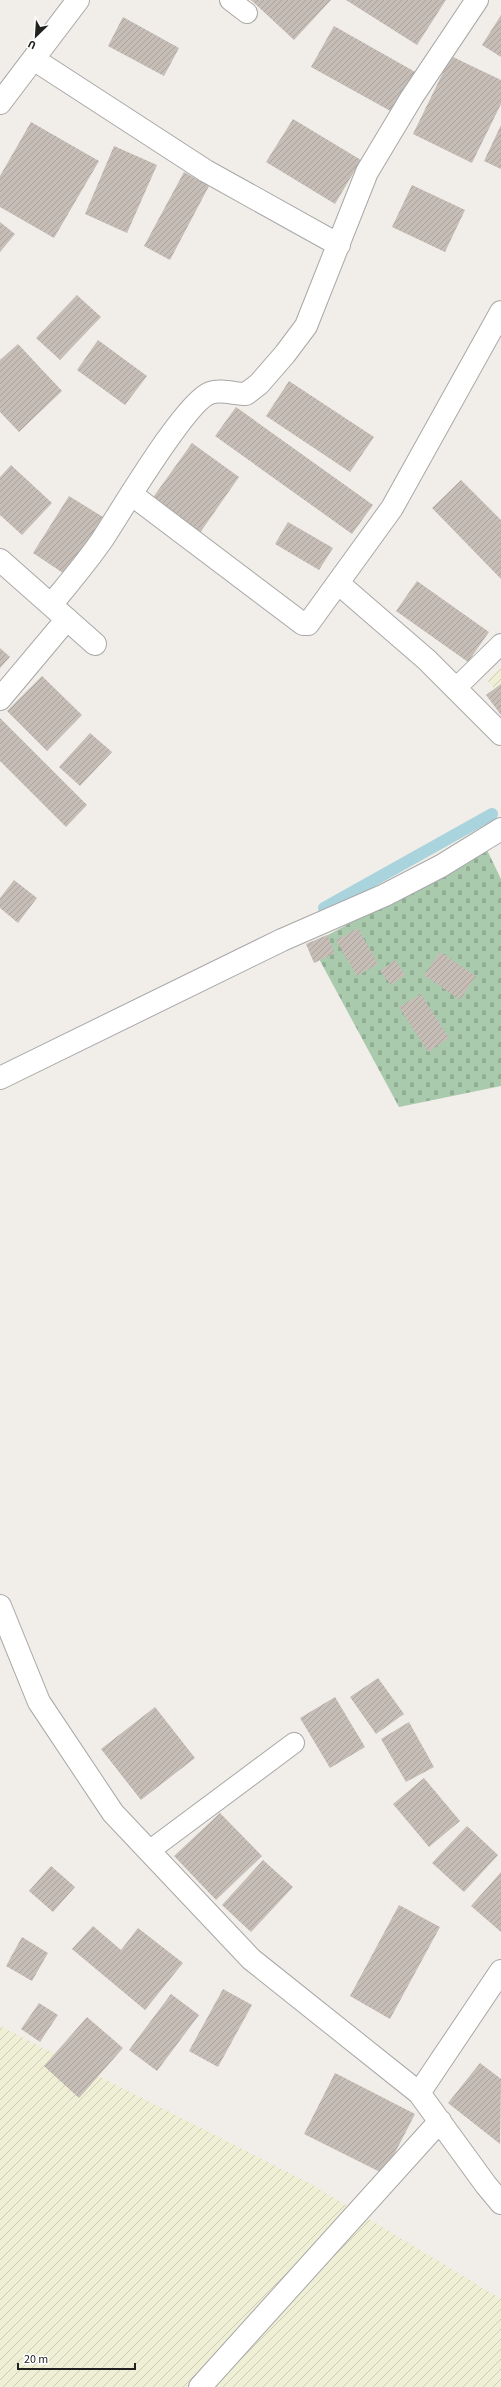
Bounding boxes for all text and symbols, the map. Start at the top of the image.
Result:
north arrow [16,16,56,56]
text: U [25,36,38,53]
scale bar [18,2345,135,2371]
text: 20 m [24,2351,48,2368]

